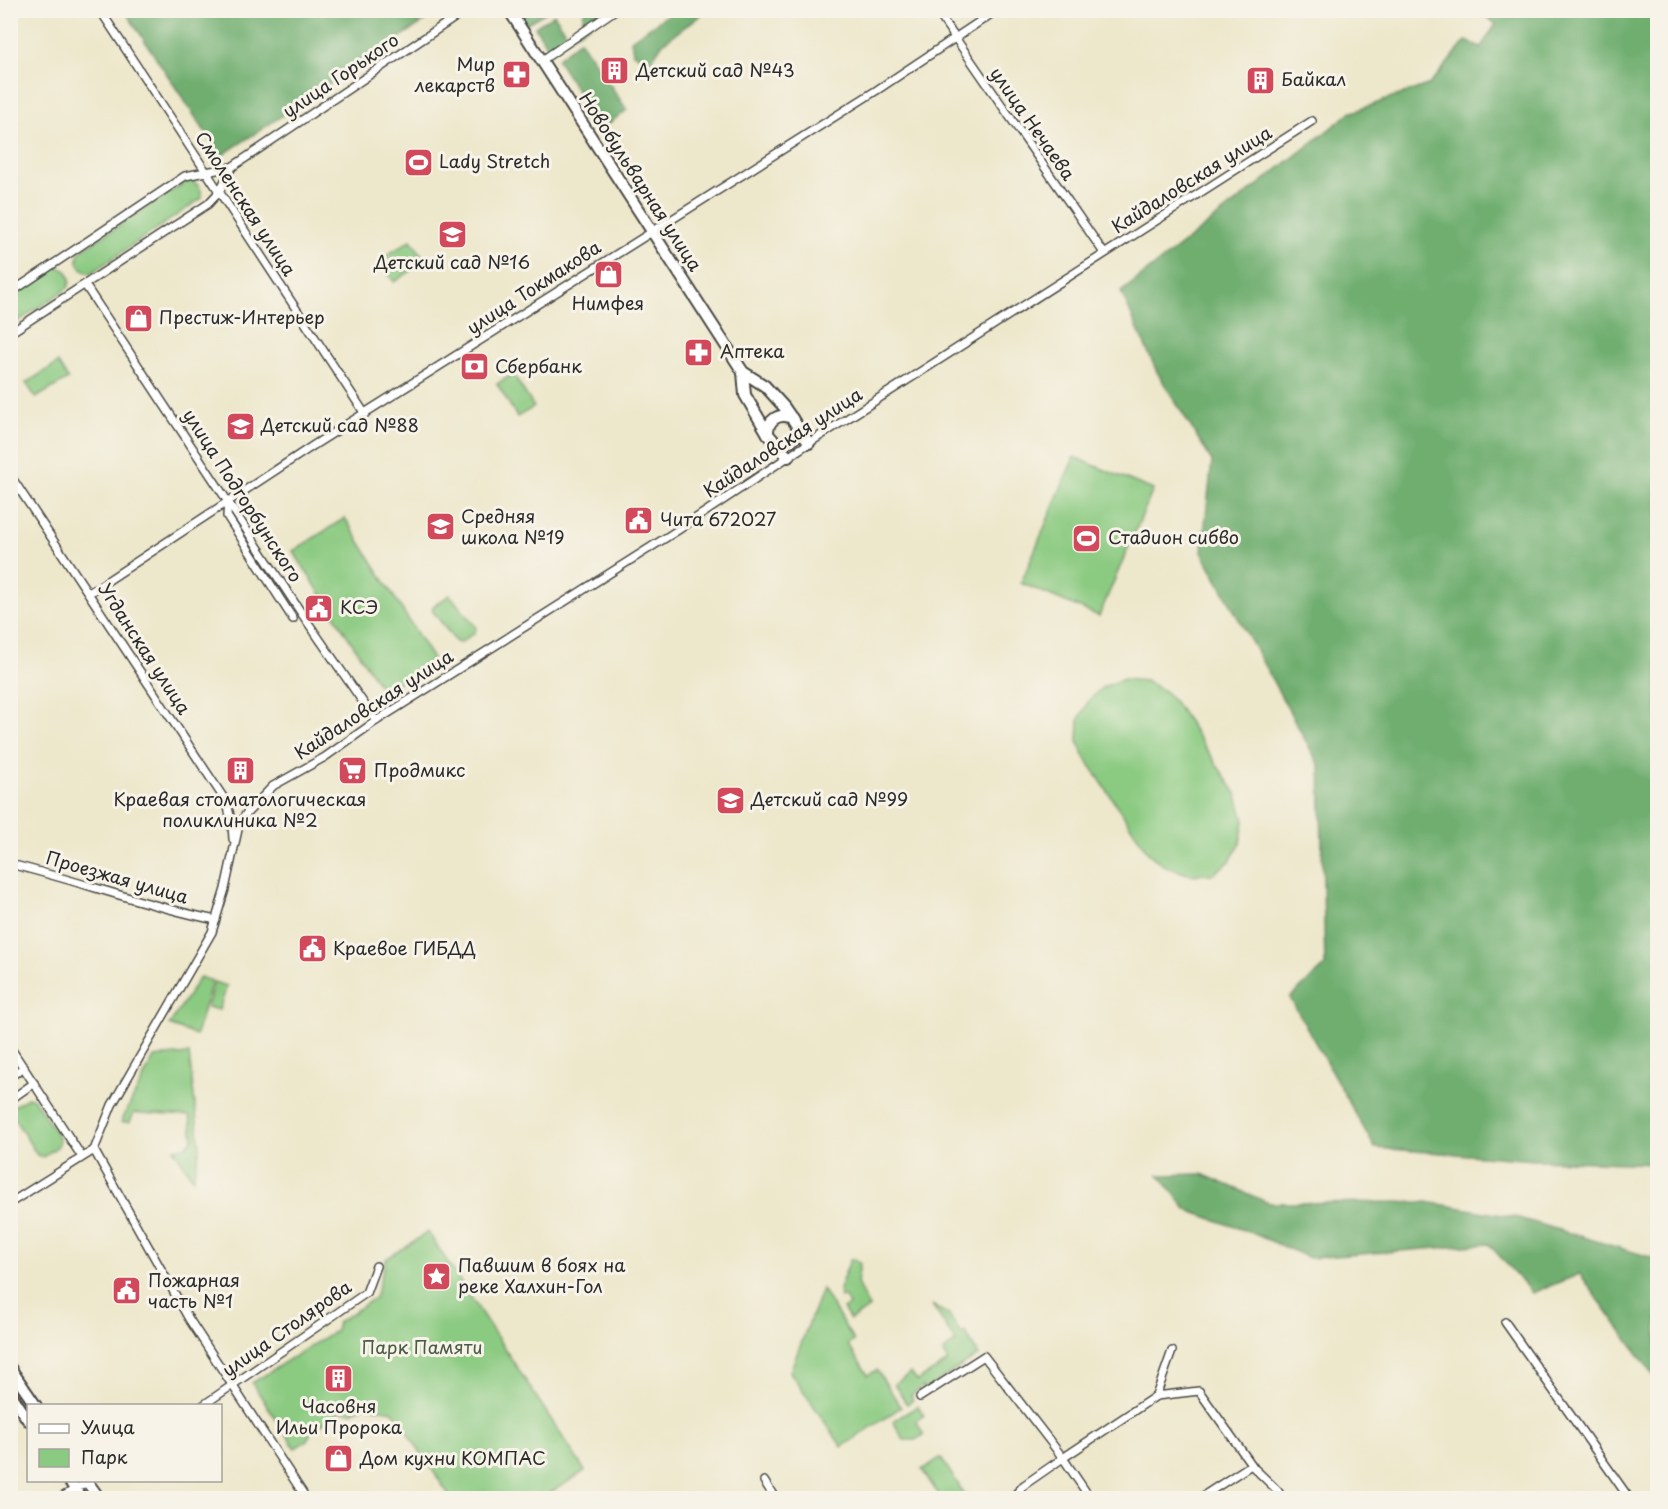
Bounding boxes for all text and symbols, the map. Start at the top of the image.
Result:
street label: улица Горького [276,26,404,124]
place label: Мир лекарств [414,50,495,98]
building icon: Детский сад №43 [599,55,631,87]
place label: Детский сад №43 [635,56,795,83]
pharmacy icon: Мир лекарств [500,59,532,91]
street label: улица Нечаева [984,61,1083,186]
building icon: Байкал [1244,64,1276,96]
place label: Байкал [1281,65,1346,92]
street label: Новобульварная улица [573,86,710,277]
street label: Кайдаловская улица [1106,118,1277,239]
street label: Смоленская улица [189,126,304,281]
sports icon: Lady Stretch [402,146,434,178]
place label: Lady Stretch [439,147,550,174]
school or university icon: Детский сад №16 [436,218,468,250]
street label: улица Токмакова [461,233,606,340]
place label: Детский сад №16 [373,248,530,275]
shop icon: Нимфея [592,259,624,291]
place label: Нимфея [572,289,644,316]
shop icon: Престиж-Интерьер [122,302,154,334]
place label: Престиж-Интерьер [159,303,325,330]
pharmacy icon: Аптека [683,336,715,368]
place label: Аптека [720,337,785,364]
bank icon: Сбербанк [458,351,490,383]
place label: Сбербанк [495,352,582,379]
street label: Кайдаловская улица [697,380,867,503]
street label: улица Подгорбунского [177,403,310,587]
school or university icon: Детский сад №88 [224,410,256,442]
place label: Детский сад №88 [260,411,419,438]
place label: Средняя школа №19 [461,502,565,550]
public building icon: Чита 672027 [623,504,655,536]
place label: Чита 672027 [660,505,776,532]
school or university icon: Средняя школа №19 [424,511,456,543]
sports icon: Стадион сибво [1071,522,1103,554]
place label: Стадион сибво [1108,523,1239,550]
street label: Угданская улица [93,577,198,720]
public building icon: КСЭ [303,592,335,624]
place label: КСЭ [340,593,378,620]
street label: Кайдаловская улица [288,642,458,765]
building icon: Краевая стоматологическая поликлиника №2 [224,755,256,787]
supermarket icon: Продмикс [337,755,369,787]
place label: Продмикс [374,756,465,783]
school or university icon: Детский сад №99 [714,784,746,816]
place label: Краевая стоматологическая поликлиника №2 [113,785,367,833]
place label: Детский сад №99 [750,785,908,812]
street label: Проезжая улица [43,843,192,910]
public building icon: Краевое ГИБДД [296,933,328,965]
place label: Краевое ГИБДД [333,934,476,961]
place label: Павшим в боях на реке Халхин-Гол [458,1251,626,1299]
place icon: Павшим в боях на реке Халхин-Гол [421,1260,453,1292]
place label: Пожарная часть №1 [148,1266,240,1314]
street label: улица Столярова [216,1273,357,1383]
public building icon: Пожарная часть №1 [111,1275,143,1307]
park label: Парк Памяти [361,1333,483,1360]
building icon: Часовня Ильи Пророка [323,1362,355,1394]
place label: Часовня Ильи Пророка [276,1392,403,1440]
legend [27,1404,222,1482]
text: Улица [81,1413,135,1440]
text: Парк [81,1443,128,1470]
shop icon: Дом кухни КОМПАС [323,1443,355,1475]
place label: Дом кухни КОМПАС [359,1444,546,1471]

